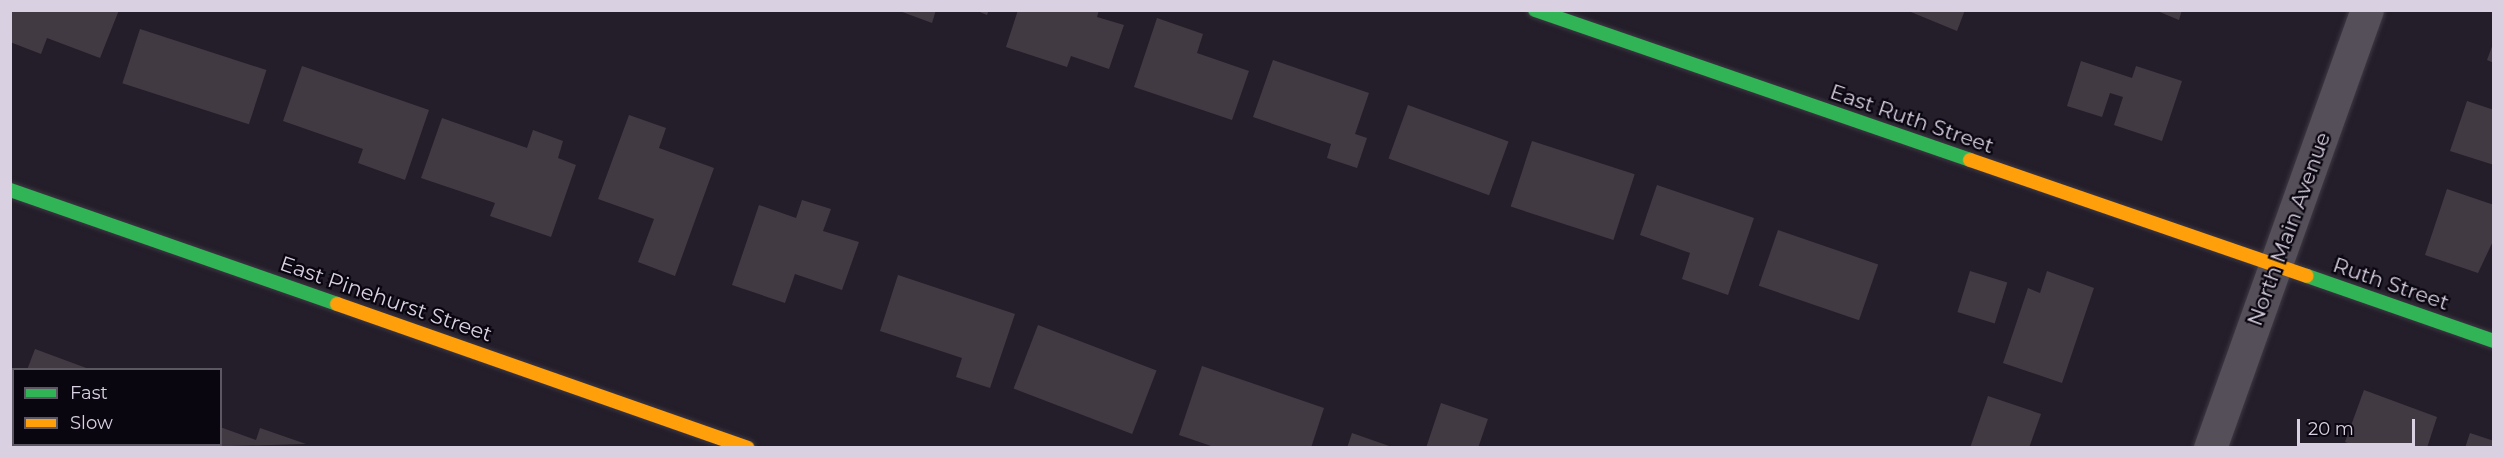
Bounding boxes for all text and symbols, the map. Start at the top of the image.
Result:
street label: East Ruth Street [1827,79,1997,159]
street label: North Main Avenue [2242,129,2336,329]
street label: East Pinehurst Street [277,251,495,347]
street label: Ruth Street [2330,252,2452,316]
legend [12,368,222,446]
text: Fast [70,382,108,404]
scale bar [2300,407,2418,445]
text: Slow [70,412,113,434]
text: 20 m [2308,418,2354,440]

